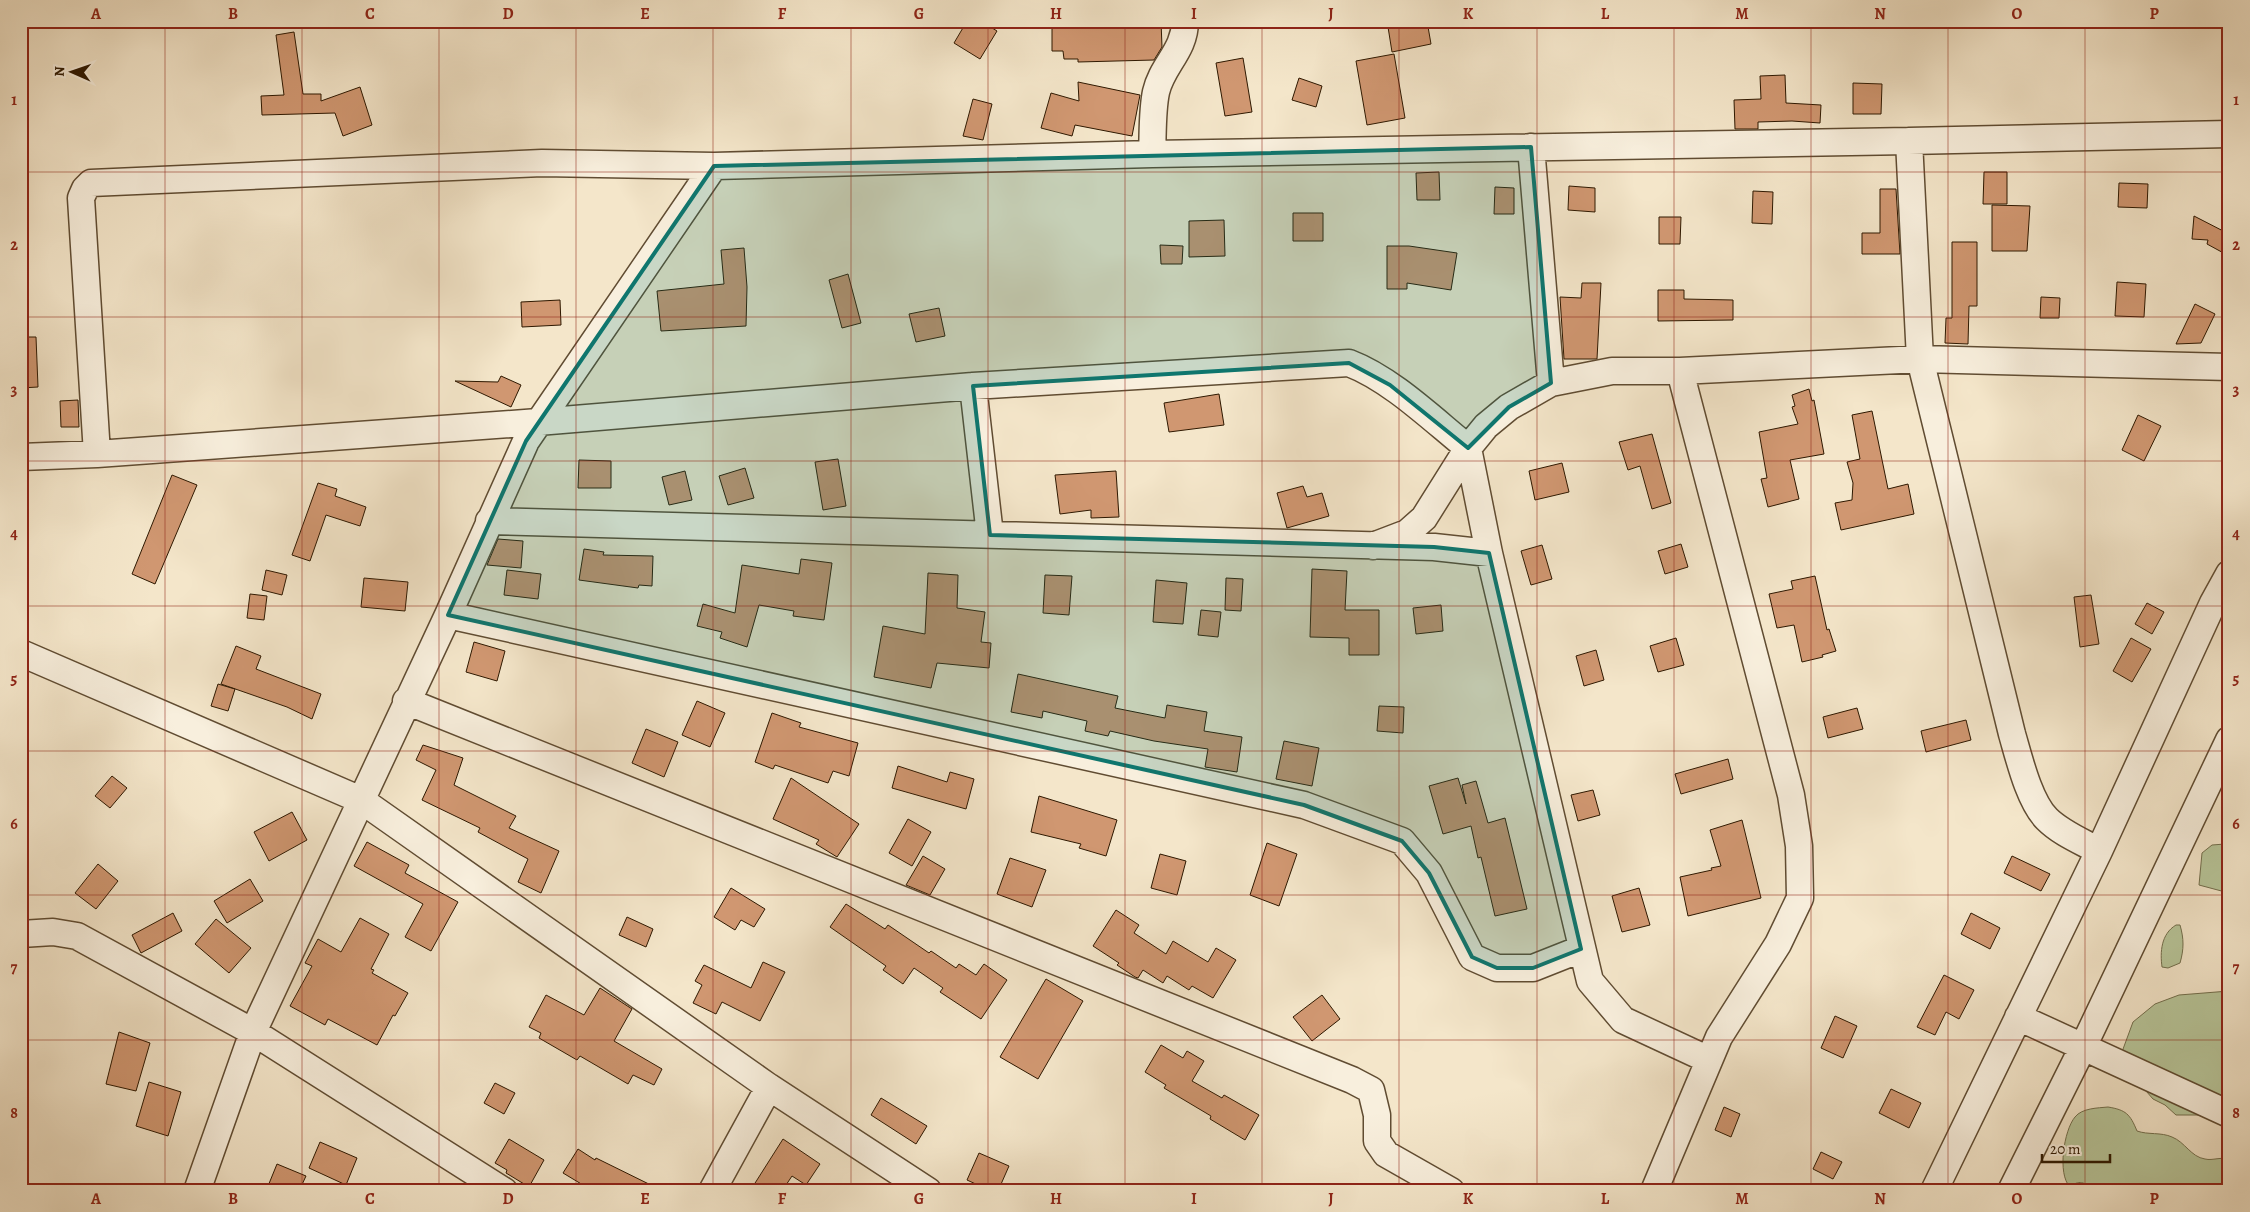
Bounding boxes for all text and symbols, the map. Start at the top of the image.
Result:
text: A [90,3,102,25]
text: B [228,3,238,25]
text: C [365,3,375,25]
text: D [502,3,514,25]
text: E [640,3,650,25]
text: F [778,3,787,25]
text: G [914,3,924,25]
text: H [1050,3,1062,25]
text: I [1191,3,1197,25]
text: J [1328,3,1334,25]
text: K [1463,3,1474,25]
text: L [1601,3,1610,25]
text: M [1735,3,1749,25]
text: N [1874,3,1886,25]
text: O [2012,3,2023,25]
text: P [2149,3,2159,25]
north arrow [48,48,98,98]
text: N [50,66,69,77]
text: 1 [11,89,17,111]
text: 1 [2233,89,2239,111]
text: 2 [10,234,18,256]
text: 2 [2232,234,2240,256]
text: 3 [11,379,18,401]
text: 3 [2233,379,2240,401]
text: 4 [10,523,18,545]
text: 4 [2232,523,2240,545]
text: 5 [11,668,18,690]
text: 5 [2233,668,2240,690]
text: 6 [10,813,18,835]
text: 6 [2232,813,2240,835]
text: 7 [11,957,18,979]
text: 7 [2233,957,2240,979]
text: 8 [10,1102,18,1124]
text: 8 [2232,1102,2240,1124]
scale bar [2042,1132,2110,1164]
text: 20 m [2050,1139,2081,1159]
text: A [90,1188,102,1210]
text: B [228,1188,238,1210]
text: C [365,1188,375,1210]
text: D [502,1188,514,1210]
text: E [640,1188,650,1210]
text: F [778,1188,787,1210]
text: G [914,1188,924,1210]
text: H [1050,1188,1062,1210]
text: I [1191,1188,1197,1210]
text: J [1328,1188,1334,1210]
text: K [1463,1188,1474,1210]
text: L [1601,1188,1610,1210]
text: M [1735,1188,1749,1210]
text: N [1874,1188,1886,1210]
text: O [2012,1188,2023,1210]
text: P [2149,1188,2159,1210]

